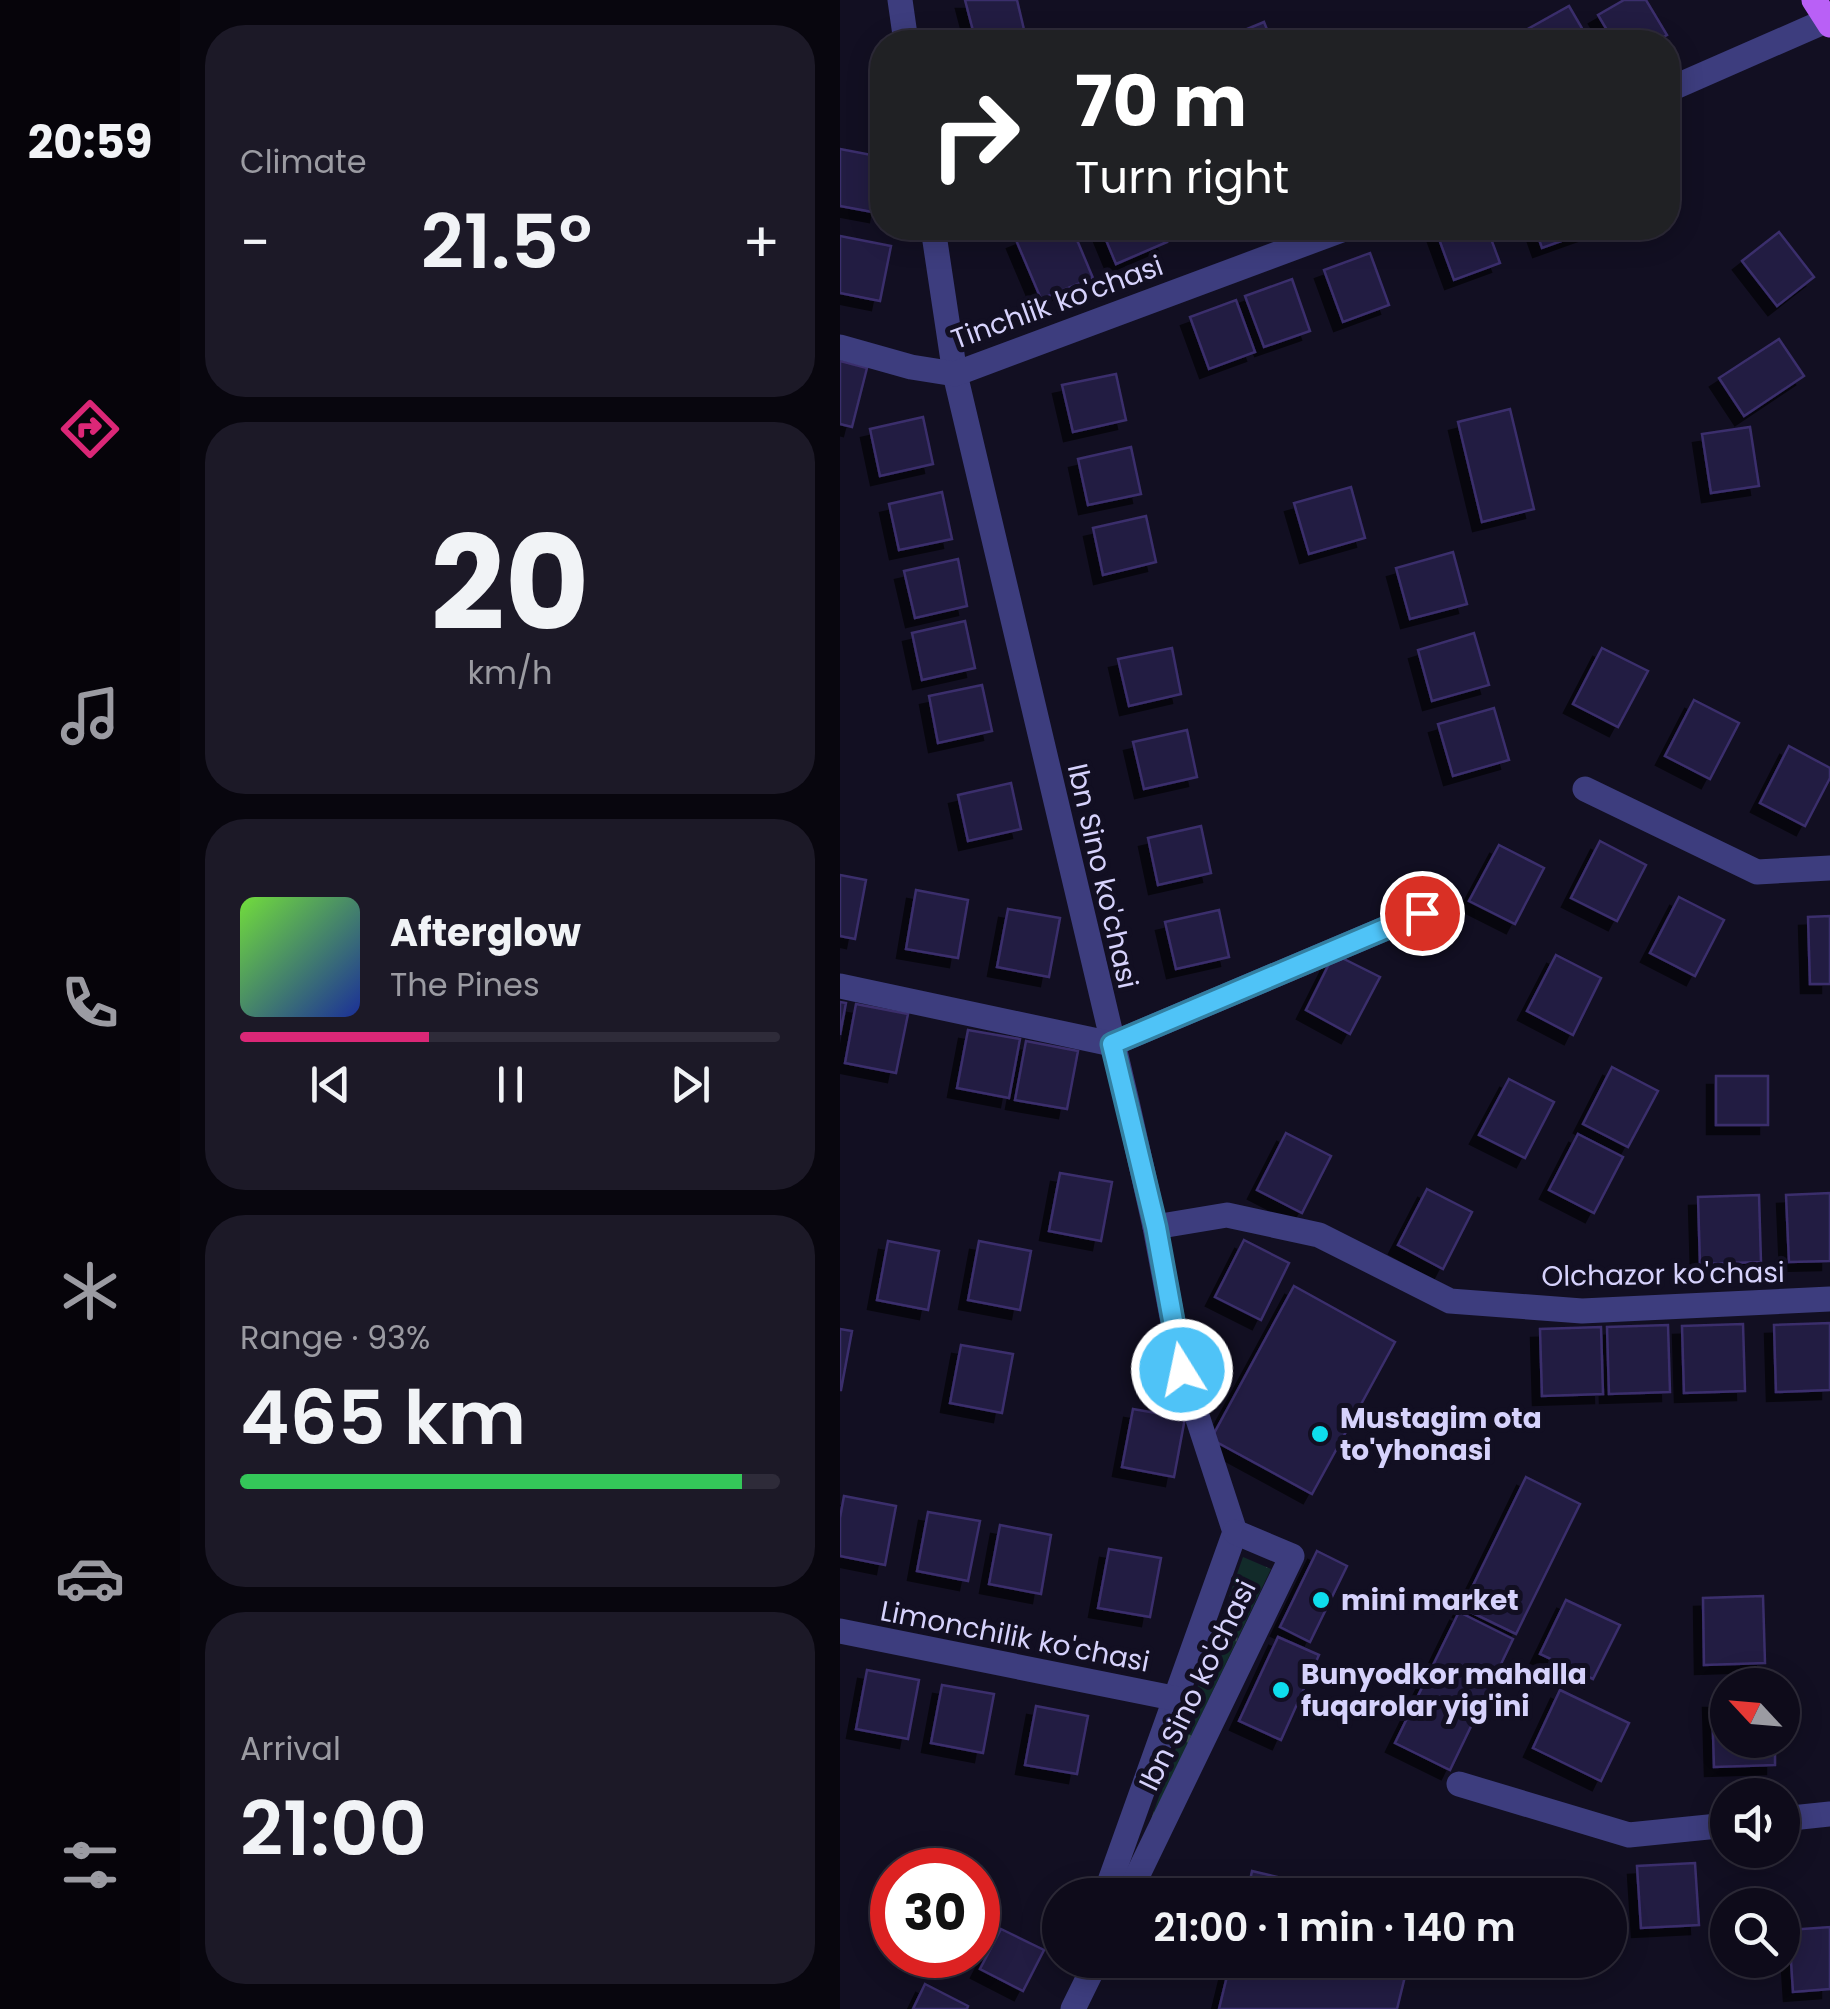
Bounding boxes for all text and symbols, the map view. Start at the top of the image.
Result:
text: 70 m [1075,52,1247,151]
icon: right [910,70,1040,200]
text: 20:59 [28,111,152,174]
text: Climate [240,139,367,184]
text: Turn right [1075,146,1289,209]
text: 21.5° [421,189,592,294]
text: − [240,204,270,281]
text: + [742,204,780,281]
street label: Tinchlik ko'chasi [946,246,1168,359]
icon: directions [55,394,125,464]
text: 20 [431,492,590,675]
text: km/h [467,650,553,695]
icon: music [55,681,125,751]
street label: Ibn Sino ko'chasi [1058,760,1147,993]
pin [1380,871,1465,956]
icon: arrive [1395,886,1450,941]
text: Afterglow [390,906,581,959]
text: The Pines [390,962,540,1007]
icon: phone [55,968,125,1038]
icon: previous [303,1057,358,1112]
icon: pause [483,1057,538,1112]
icon: next [663,1057,718,1112]
street label: Olchazor ko'chasi [1541,1253,1785,1296]
icon: climate [55,1256,125,1326]
text: Range · 93% [240,1315,430,1360]
position arrow [1130,1318,1234,1422]
text: 465 km [240,1365,526,1470]
place label: Mustagim ota to'yhonasi [1340,1399,1542,1470]
marker: Mustagim ota to'yhonasi [1309,1423,1331,1445]
icon: car [55,1543,125,1613]
street label: Ibn Sino ko'chasi [1130,1573,1265,1797]
place label: mini market [1341,1581,1519,1620]
marker: mini market [1310,1589,1332,1611]
street label: Limonchilik ko'chasi [877,1591,1153,1682]
place label: Bunyodkor mahalla fuqarolar yig'ini [1301,1655,1587,1726]
north arrow [1710,1668,1800,1758]
map controls [1710,1668,1800,1978]
marker: Bunyodkor mahalla fuqarolar yig'ini [1270,1679,1292,1701]
text: Arrival [240,1726,341,1771]
text: 21:00 [240,1776,427,1881]
button: sound [1710,1778,1800,1868]
icon: filters [55,1830,125,1900]
speed limit sign: 30 [870,1848,1000,1978]
button: search [1710,1888,1800,1978]
text: 21:00 · 1 min · 140 m [1154,1901,1515,1954]

